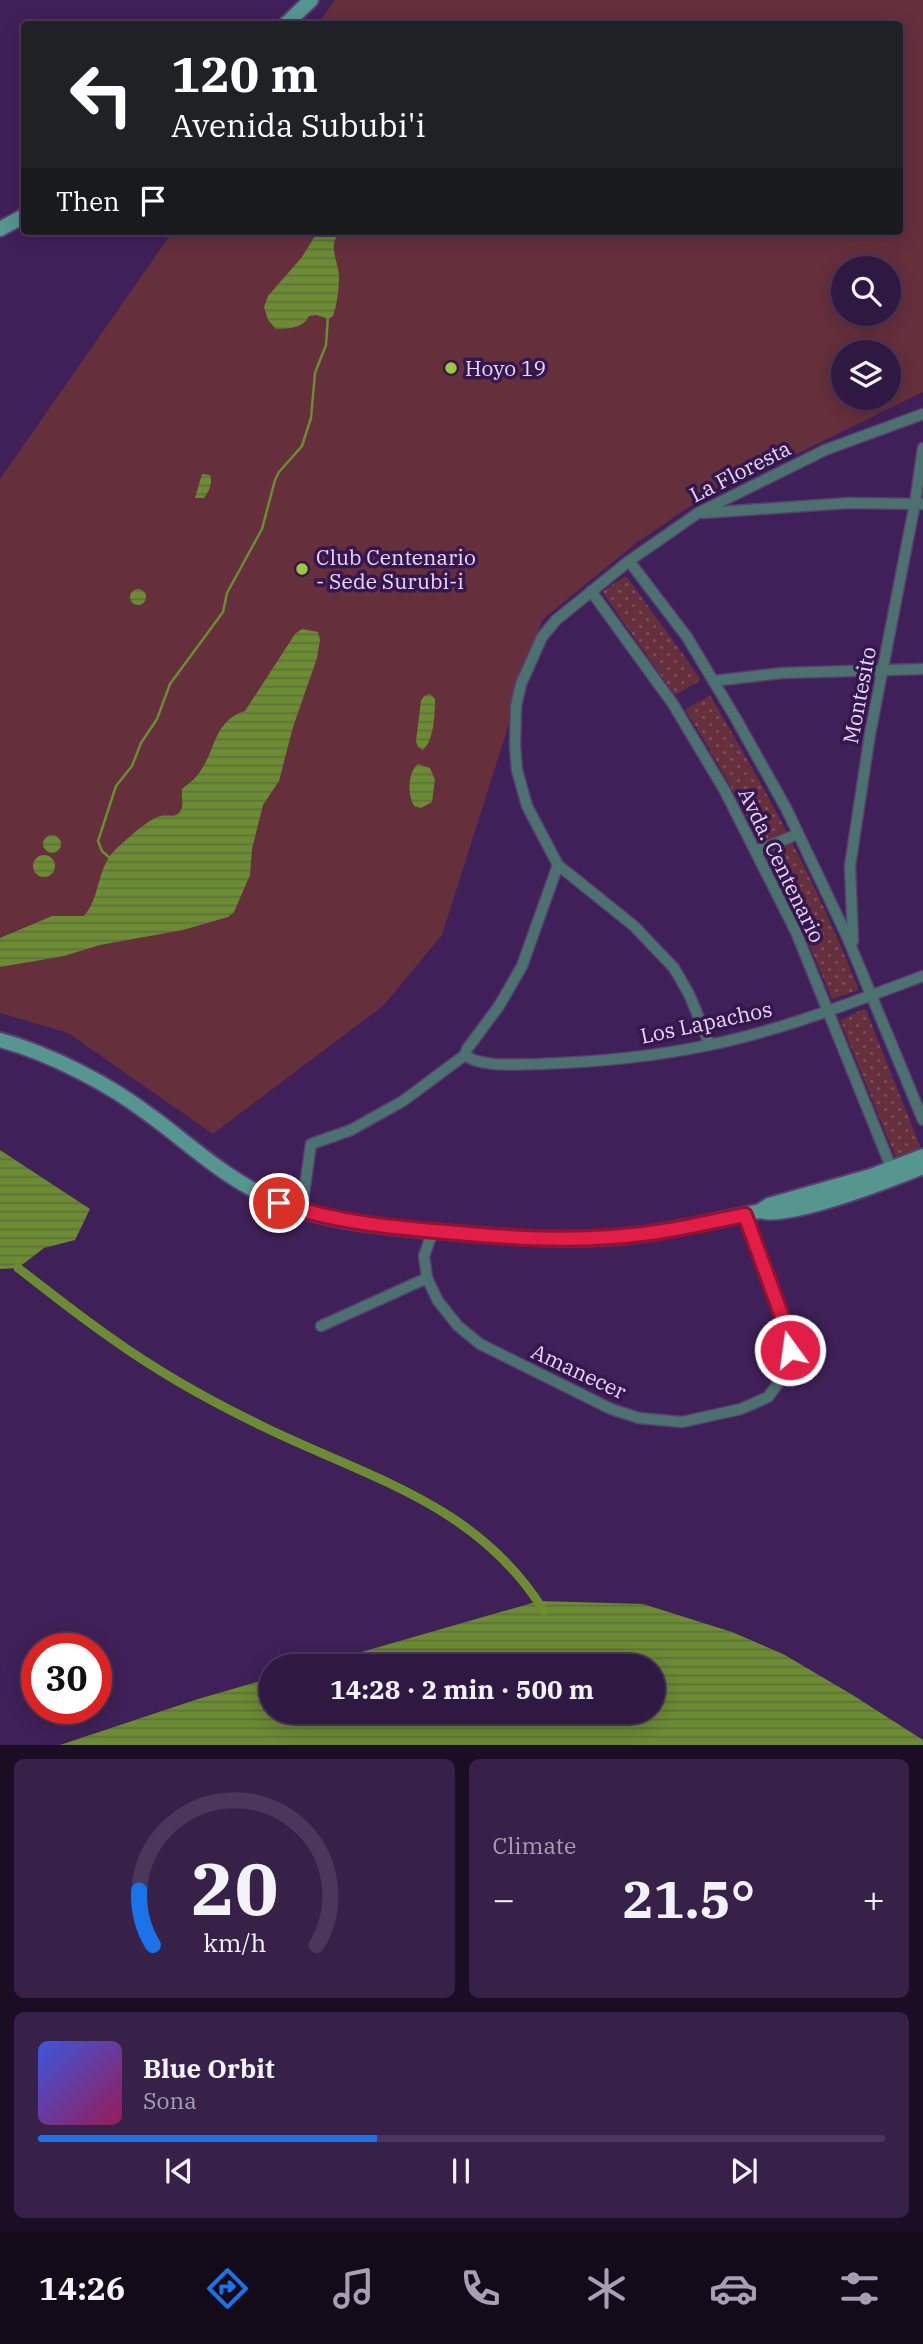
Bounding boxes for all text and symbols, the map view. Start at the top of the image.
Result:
text: 120 m [171,42,318,105]
icon: left [56,49,147,140]
text: Avenida Sububi'i [171,104,426,146]
icon: arrive [134,182,172,220]
text: Then [56,184,120,218]
map controls [831,256,901,410]
button: search [831,256,901,326]
button: layers [831,340,901,410]
place label: Hoyo 19 [465,354,546,382]
marker: Hoyo 19 [443,360,459,376]
street label: La Floresta [685,434,795,508]
place label: Club Centenario - Sede Surubi-i [316,543,476,595]
marker: Club Centenario - Sede Surubi-i [294,561,310,577]
street label: Montesito [836,644,882,746]
street label: Avda. Centenario [732,783,832,947]
street label: Los Lapachos [638,994,774,1050]
pin [249,1173,309,1233]
icon: arrive [260,1184,298,1222]
position arrow [753,1313,827,1387]
street label: Amanecer [527,1337,632,1405]
speed limit sign: 30 [21,1633,112,1724]
text: 14:28 · 2 min · 500 m [330,1672,594,1706]
text: Climate [493,1830,576,1860]
text: 20 [191,1840,278,1935]
text: 21.5° [622,1865,755,1932]
text: − [493,1874,515,1923]
text: + [862,1874,885,1923]
text: km/h [203,1925,266,1958]
text: Blue Orbit [143,2051,275,2085]
text: Sona [143,2085,197,2115]
icon: previous [160,2152,198,2190]
icon: pause [442,2152,480,2190]
icon: next [725,2152,763,2190]
icon: directions [203,2264,252,2313]
icon: music [329,2264,378,2313]
icon: phone [456,2264,505,2313]
icon: climate [582,2264,631,2313]
icon: car [709,2264,758,2313]
icon: filters [835,2264,884,2313]
text: 14:26 [39,2267,125,2309]

